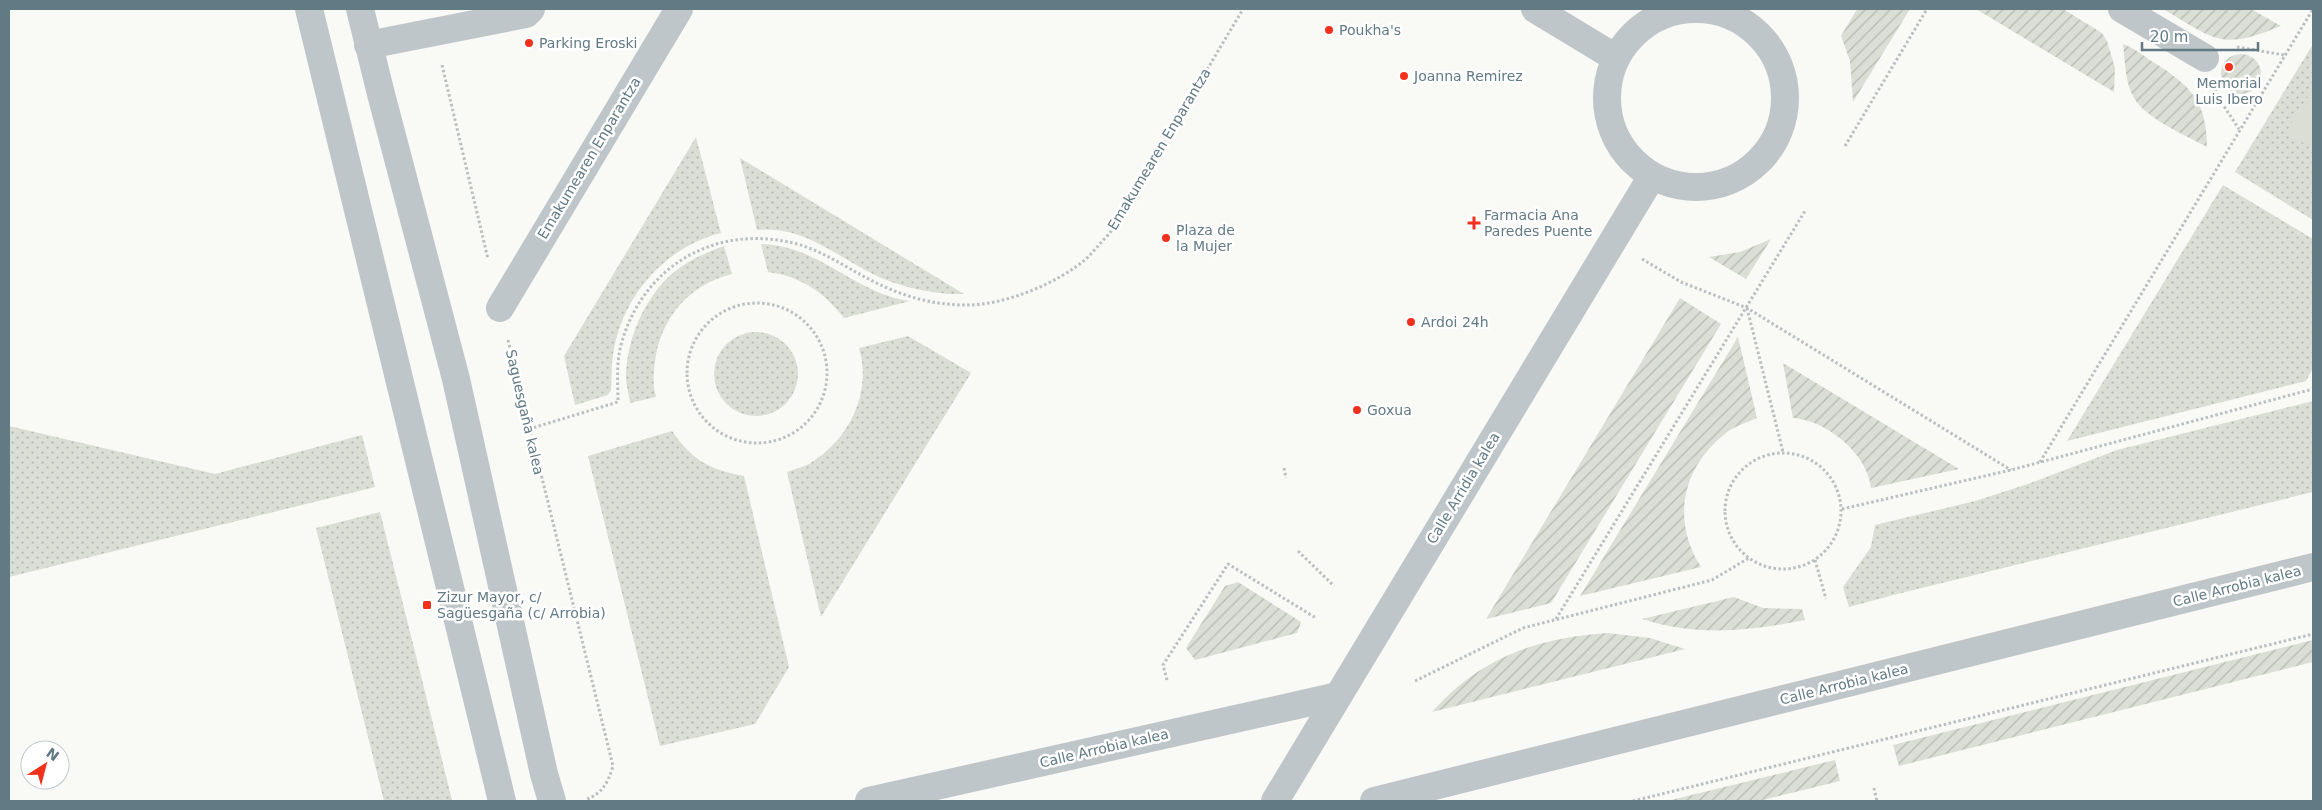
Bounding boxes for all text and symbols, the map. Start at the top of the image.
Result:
scale bar [2142,20,2258,52]
place label: Poukha's [1339,22,1401,38]
marker: Poukha's [1323,24,1335,36]
text: 20 m [2150,28,2188,46]
place label: Parking Eroski [539,35,638,51]
marker: Parking Eroski [523,37,535,49]
marker: Memorial Luis Ibero [2223,61,2235,73]
street label: Emakumearen Enparantza [1104,65,1214,233]
place label: Joanna Remirez [1413,68,1523,84]
marker: Joanna Remirez [1398,70,1410,82]
street label: Emakumearen Enparantza [534,74,644,242]
place label: Memorial Luis Ibero [2195,75,2263,107]
place label: Farmacia Ana Paredes Puente [1484,207,1592,239]
marker: Farmacia Ana Paredes Puente [1468,217,1480,229]
place label: Plaza de la Mujer [1176,222,1235,254]
marker: Plaza de la Mujer [1160,232,1172,244]
place label: Ardoi 24h [1421,314,1489,330]
marker: Ardoi 24h [1405,316,1417,328]
street label: Saguesgaña kalea [503,348,547,476]
place label: Goxua [1367,402,1412,418]
marker: Goxua [1351,404,1363,416]
street label: Calle Arridia kalea [1423,429,1503,547]
street label: Calle Arrobia kalea [2171,562,2303,610]
place label: Zizur Mayor, c/ Sagüesgaña (c/ Arrobia) [437,589,606,621]
marker: Zizur Mayor, c/ Sagüesgaña (c/ Arrobia) [421,599,433,611]
street label: Calle Arrobia kalea [1778,660,1910,708]
street label: Calle Arrobia kalea [1038,725,1170,771]
north arrow [20,740,70,790]
text: N [43,745,62,764]

